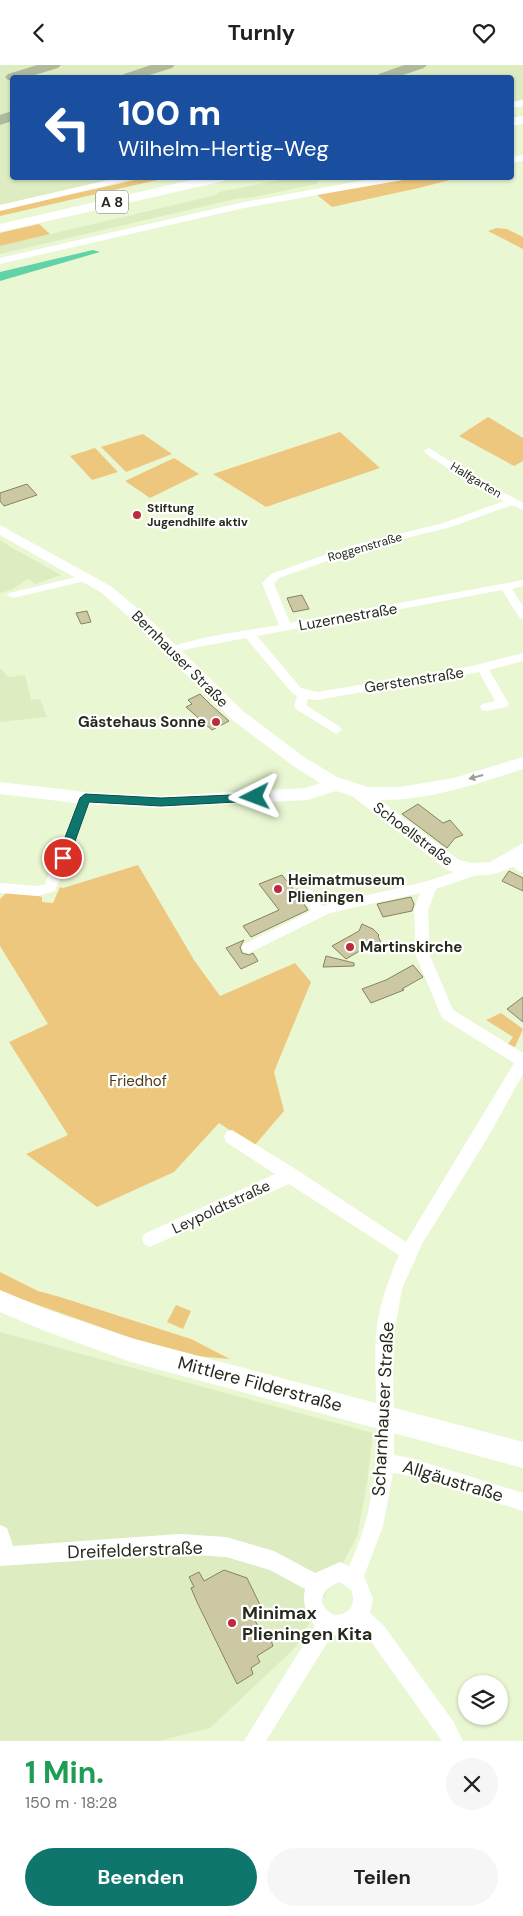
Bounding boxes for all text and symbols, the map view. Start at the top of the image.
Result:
text: Turnly [228,18,295,47]
icon: back [25,19,53,47]
icon: heart [470,19,498,47]
text: 100 m [118,90,221,136]
icon: left [35,95,100,160]
text: Wilhelm-Hertig-Weg [118,134,329,163]
road number: A 8 [96,190,128,213]
street label: Halfgarten [447,458,505,502]
place label: Stiftung Jugendhilfe aktiv [147,500,248,530]
marker: Stiftung Jugendhilfe aktiv [131,509,143,521]
street label: Roggenstraße [326,529,404,565]
street label: Luzernestraße [297,599,399,635]
street label: Bernhauser Straße [127,606,233,712]
street label: Gerstenstraße [363,662,465,698]
place label: Gästehaus Sonne [78,712,206,732]
marker: Gästehaus Sonne [210,716,222,728]
position arrow [228,770,280,822]
one-way arrow [469,773,484,781]
street label: Schoellstraße [369,797,457,871]
pin [42,837,84,879]
icon: arrive [49,844,77,872]
place label: Heimatmuseum Plieningen [288,870,405,907]
marker: Heimatmuseum Plieningen [272,883,284,895]
place label: Martinskirche [360,937,462,957]
marker: Martinskirche [344,941,356,953]
park label: Friedhof [109,1071,167,1091]
street label: Leypoldtstraße [169,1176,273,1238]
street label: Scharnhauser Straße [366,1321,400,1497]
street label: Mittlere Filderstraße [175,1351,345,1417]
street label: Allgäustraße [400,1454,506,1508]
street label: Dreifelderstraße [67,1536,203,1564]
place label: Minimax Plieningen Kita [242,1601,372,1646]
marker: Minimax Plieningen Kita [226,1617,238,1629]
map controls [458,1675,508,1725]
button: layers [458,1675,508,1725]
text: 1 Min. [25,1753,104,1792]
button: close [446,1758,498,1810]
text: 150 m · 18:28 [25,1792,118,1813]
button: Beenden [25,1848,257,1906]
button: Teilen [267,1848,498,1906]

